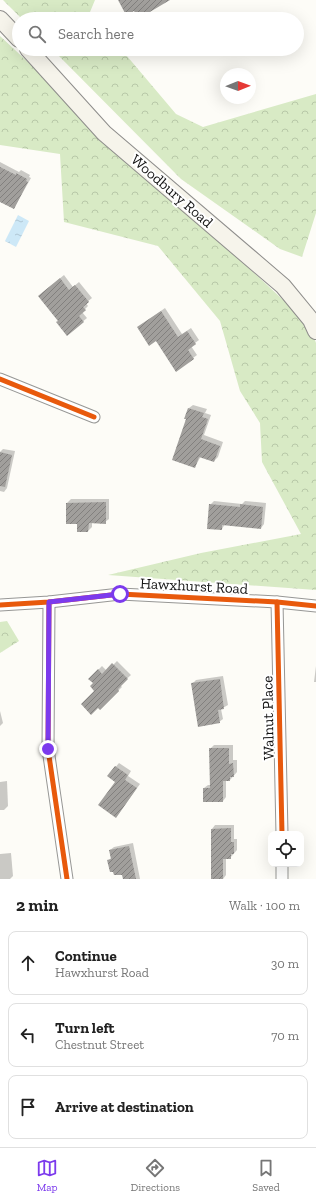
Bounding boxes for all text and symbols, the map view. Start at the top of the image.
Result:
search box [12,12,304,56]
icon: search [26,23,48,45]
text: Search here [58,25,134,43]
north arrow [220,68,256,104]
street label: Woodbury Road [127,151,217,232]
street label: Hawxhurst Road [139,574,249,598]
route start [111,585,129,603]
street label: Walnut Place [258,676,278,760]
route end [39,740,57,758]
map controls [268,831,304,867]
button: locate [268,831,304,867]
text: 2 min [16,895,58,915]
text: Walk · 100 m [229,898,300,913]
text: Continue [55,947,117,965]
icon: ahead [17,952,39,974]
text: 30 m [271,956,299,971]
text: Hawxhurst Road [55,965,149,980]
text: Turn left [55,1019,115,1037]
icon: left [17,1024,39,1046]
text: 70 m [271,1028,299,1043]
text: Chestnut Street [55,1037,144,1052]
icon: arrive [17,1096,39,1118]
text: Arrive at destination [55,1098,194,1116]
tab: Map [36,1157,58,1194]
tab: Directions [130,1157,180,1194]
tab: Saved [252,1157,280,1194]

